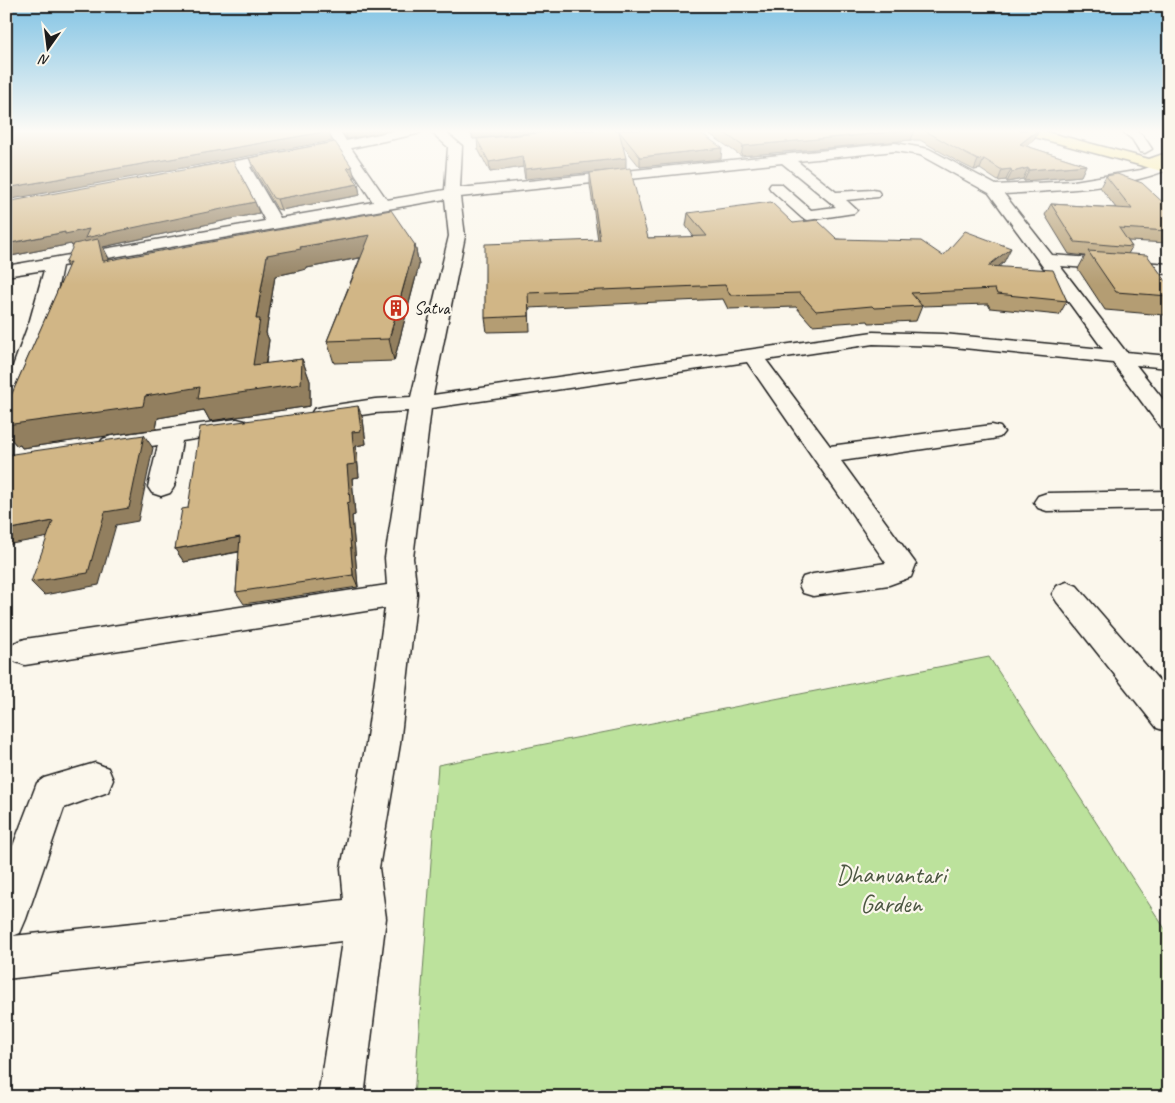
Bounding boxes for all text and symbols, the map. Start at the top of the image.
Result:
north arrow [22,22,72,72]
text: N [36,50,51,69]
building icon: Satva [383,295,409,321]
place label: Satva [414,297,451,319]
park label: Dhanvantari Garden [836,859,949,920]

